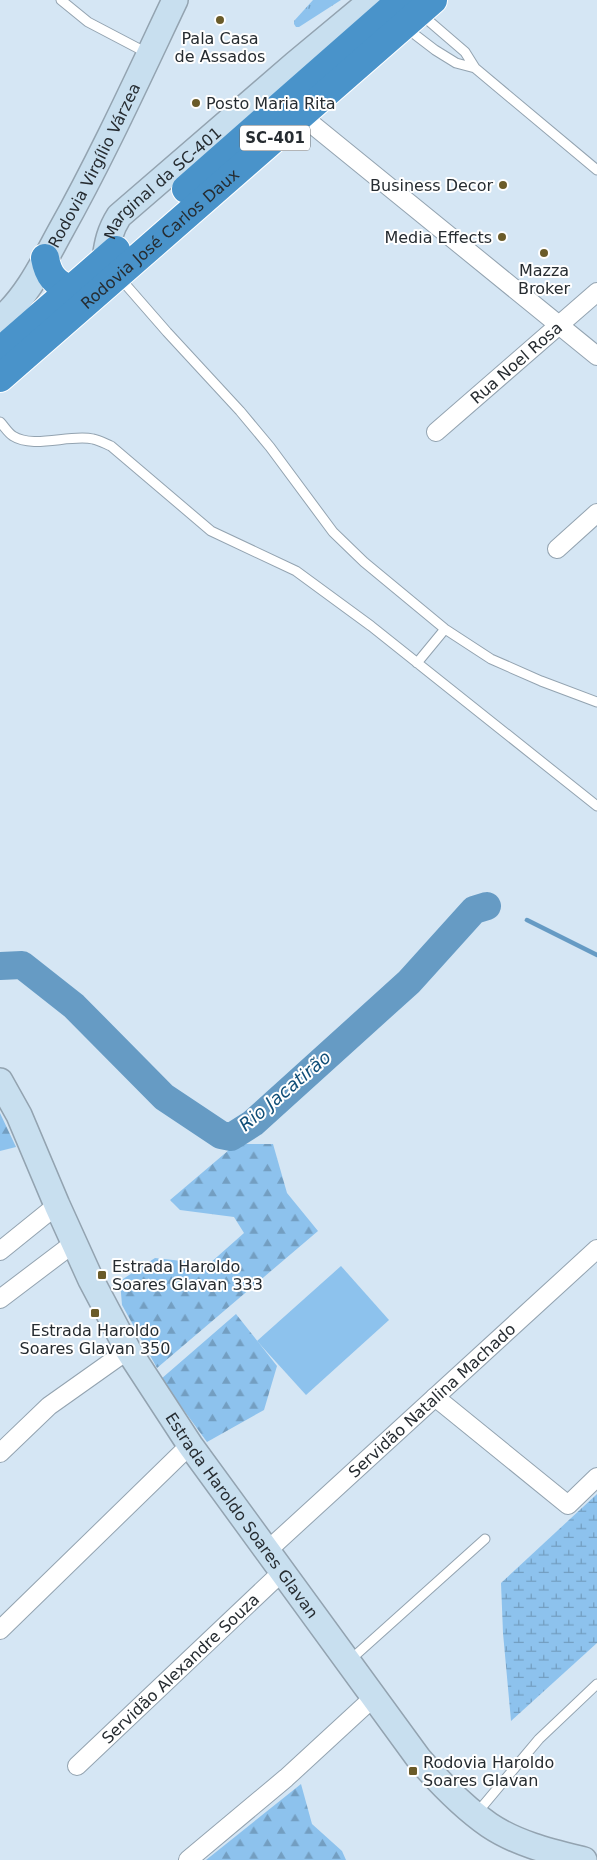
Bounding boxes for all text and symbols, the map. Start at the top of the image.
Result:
marker: Pala Casa de Assados [214,14,226,26]
place label: Pala Casa de Assados [175,29,265,66]
street label: Rodovia Virgílio Várzea [44,80,144,251]
place label: Posto Maria Rita [206,94,336,113]
marker: Posto Maria Rita [190,97,202,109]
street label: Marginal da SC-401 [100,123,225,242]
road number: SC-401 [240,126,310,150]
street label: Rodovia José Carlos Daux [77,165,243,313]
place label: Business Decor [370,176,493,195]
marker: Business Decor [497,179,509,191]
place label: Media Effects [384,228,492,247]
marker: Media Effects [496,231,508,243]
marker: Mazza Broker [538,247,550,259]
place label: Mazza Broker [518,261,570,298]
street label: Rua Noel Rosa [467,318,566,408]
water label: Rio Jacatirão [235,1046,335,1135]
place label: Estrada Haroldo Soares Glavan 333 [112,1257,263,1294]
marker: Estrada Haroldo Soares Glavan 333 [96,1269,108,1281]
marker: Estrada Haroldo Soares Glavan 350 [89,1307,101,1319]
street label: Servidão Natalina Machado [345,1319,520,1482]
place label: Estrada Haroldo Soares Glavan 350 [20,1321,170,1358]
street label: Estrada Haroldo Soares Glavan [161,1409,322,1622]
street label: Servidão Alexandre Souza [98,1590,263,1748]
place label: Rodovia Haroldo Soares Glavan [423,1753,554,1790]
marker: Rodovia Haroldo Soares Glavan [407,1765,419,1777]

